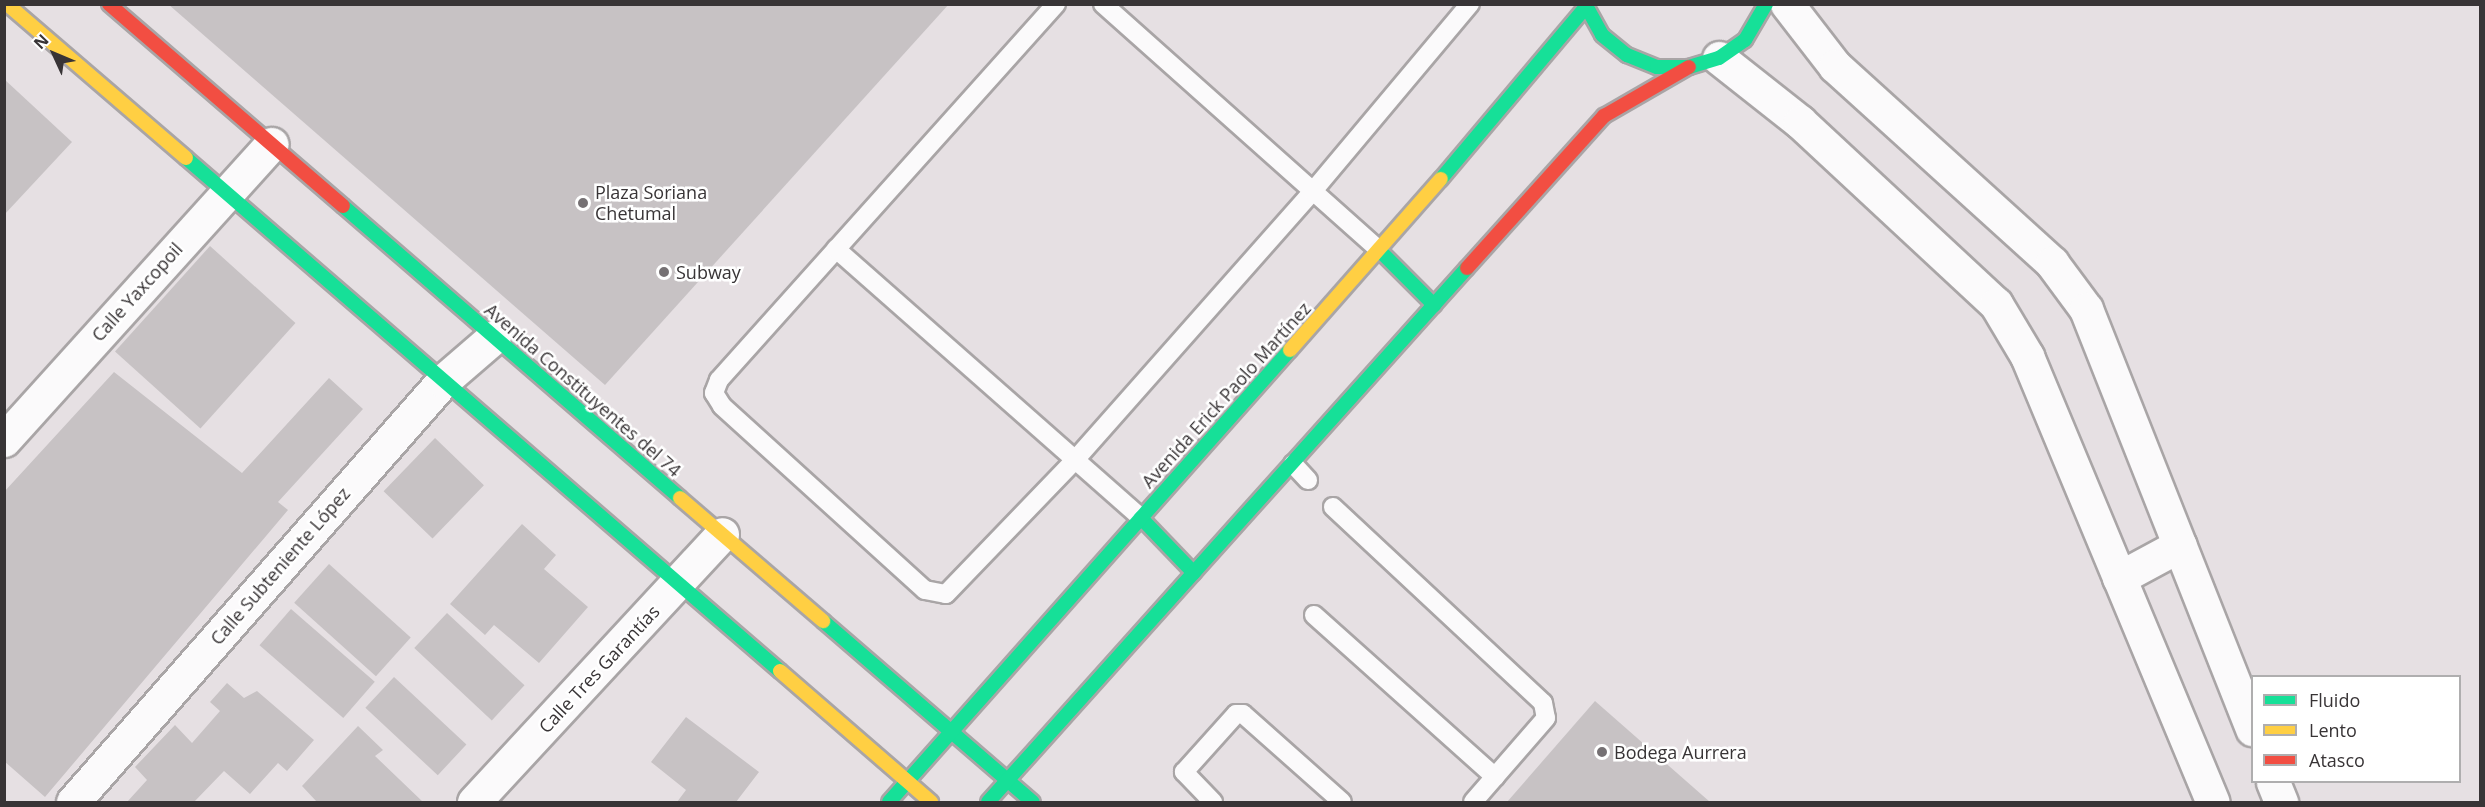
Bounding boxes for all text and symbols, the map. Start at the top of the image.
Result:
north arrow [24,24,84,84]
text: N [29,29,53,54]
place label: Plaza Soriana Chetumal [595,182,707,224]
marker: Plaza Soriana Chetumal [576,196,590,210]
street label: Calle Yaxcopoil [87,238,187,346]
place label: Subway [676,261,741,283]
marker: Subway [657,265,671,279]
street label: Avenida Erick Paolo Martínez [1137,298,1315,492]
street label: Avenida Constituyentes del 74 [481,299,685,481]
street label: Calle Subteniente López [206,483,354,649]
street label: Calle Tres Garantías [534,601,664,737]
legend [2251,675,2461,783]
text: Fluido [2309,688,2360,712]
text: Lento [2309,718,2357,742]
place label: Bodega Aurrera [1614,741,1747,763]
marker: Bodega Aurrera [1595,745,1609,759]
text: Atasco [2309,748,2365,772]

